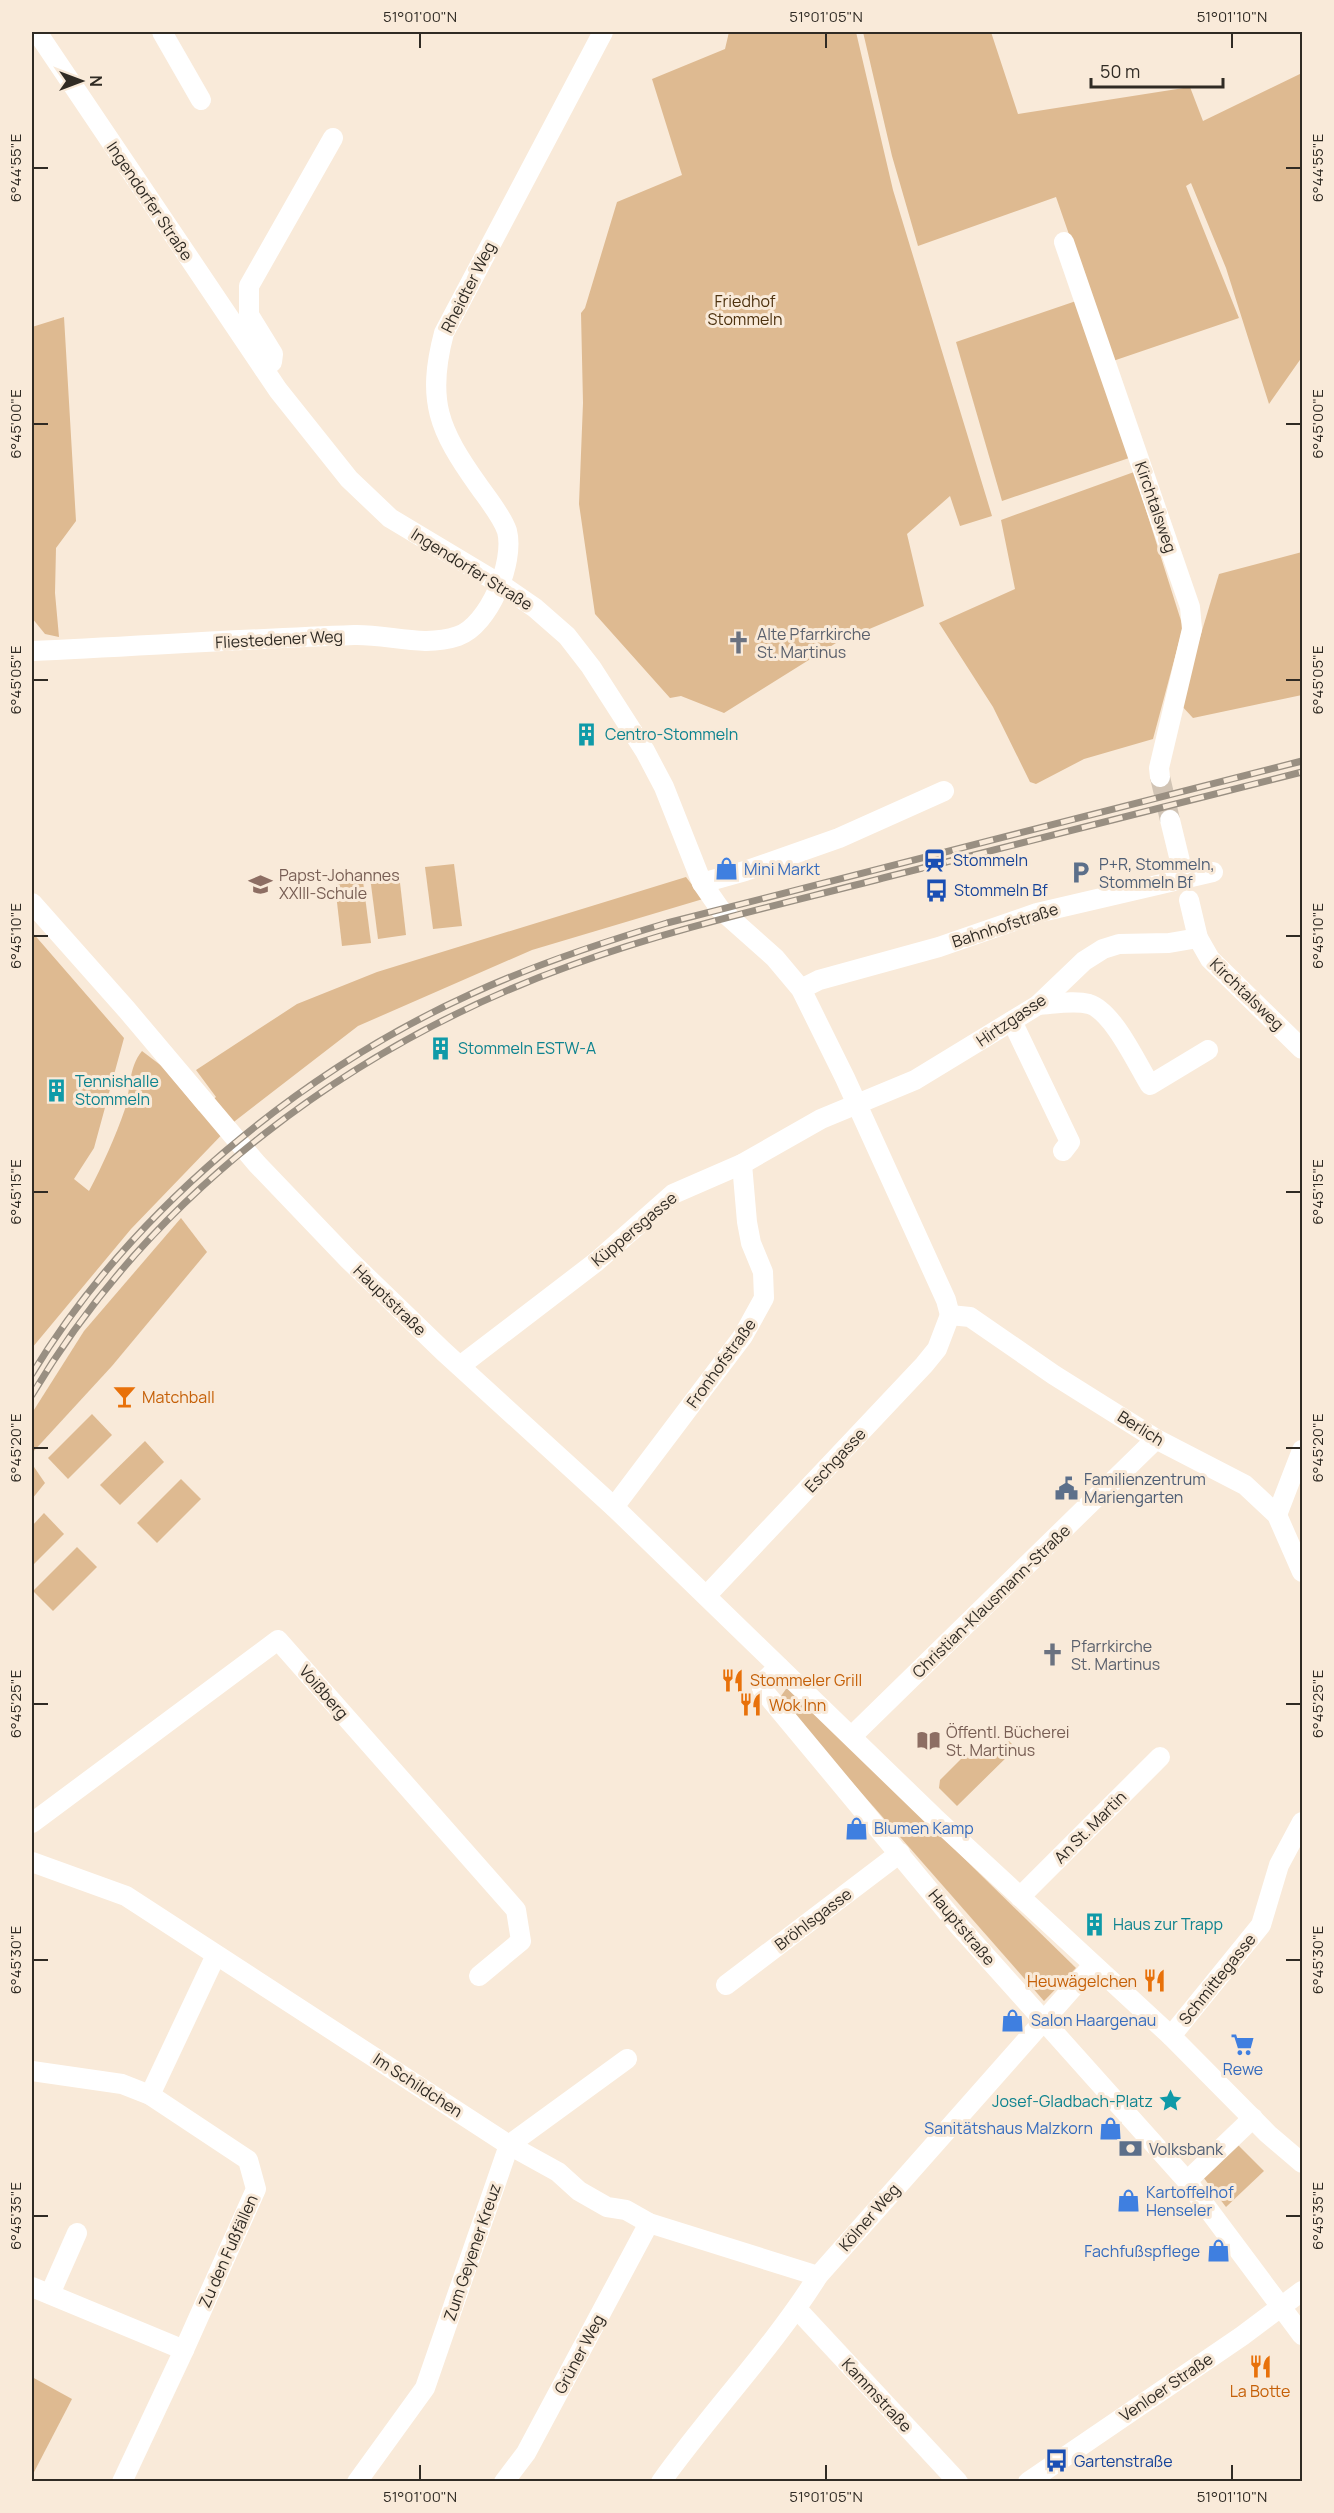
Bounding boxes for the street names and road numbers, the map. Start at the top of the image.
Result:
street label: Ingendorfer Straße [102,137,198,265]
street label: Rheidter Weg [436,238,500,336]
street label: Kirchtalsweg [1130,458,1182,556]
street label: Ingendorfer Straße [407,523,537,615]
street label: Fliestedener Weg [215,625,343,653]
street label: Bahnhofstraße [949,897,1061,953]
street label: Kirchtalsweg [1205,953,1289,1035]
street label: Hirtzgasse [972,989,1050,1051]
street label: Küppersgasse [587,1187,681,1271]
street label: Hauptstraße [349,1260,431,1340]
street label: Fronhofstraße [681,1314,761,1412]
street label: Berlich [1114,1405,1168,1451]
street label: Eschgasse [800,1423,870,1497]
street label: Christian-Klausmann-Straße [907,1520,1075,1682]
street label: Voißberg [294,1660,354,1724]
street label: An St. Martin [1049,1786,1131,1868]
street label: Bröhlsgasse [770,1883,856,1955]
street label: Hauptstraße [924,1884,1000,1970]
street label: Schmittegasse [1173,1929,1261,2029]
street label: Im Schildchen [369,2048,467,2122]
street label: Kölner Weg [834,2179,904,2255]
street label: Zum Geyener Kreuz [438,2180,506,2324]
street label: Zu den Fußfällen [193,2191,263,2311]
street label: Grüner Weg [549,2310,609,2398]
street label: Venloer Straße [1115,2348,1217,2426]
street label: Kammstraße [837,2353,917,2437]

